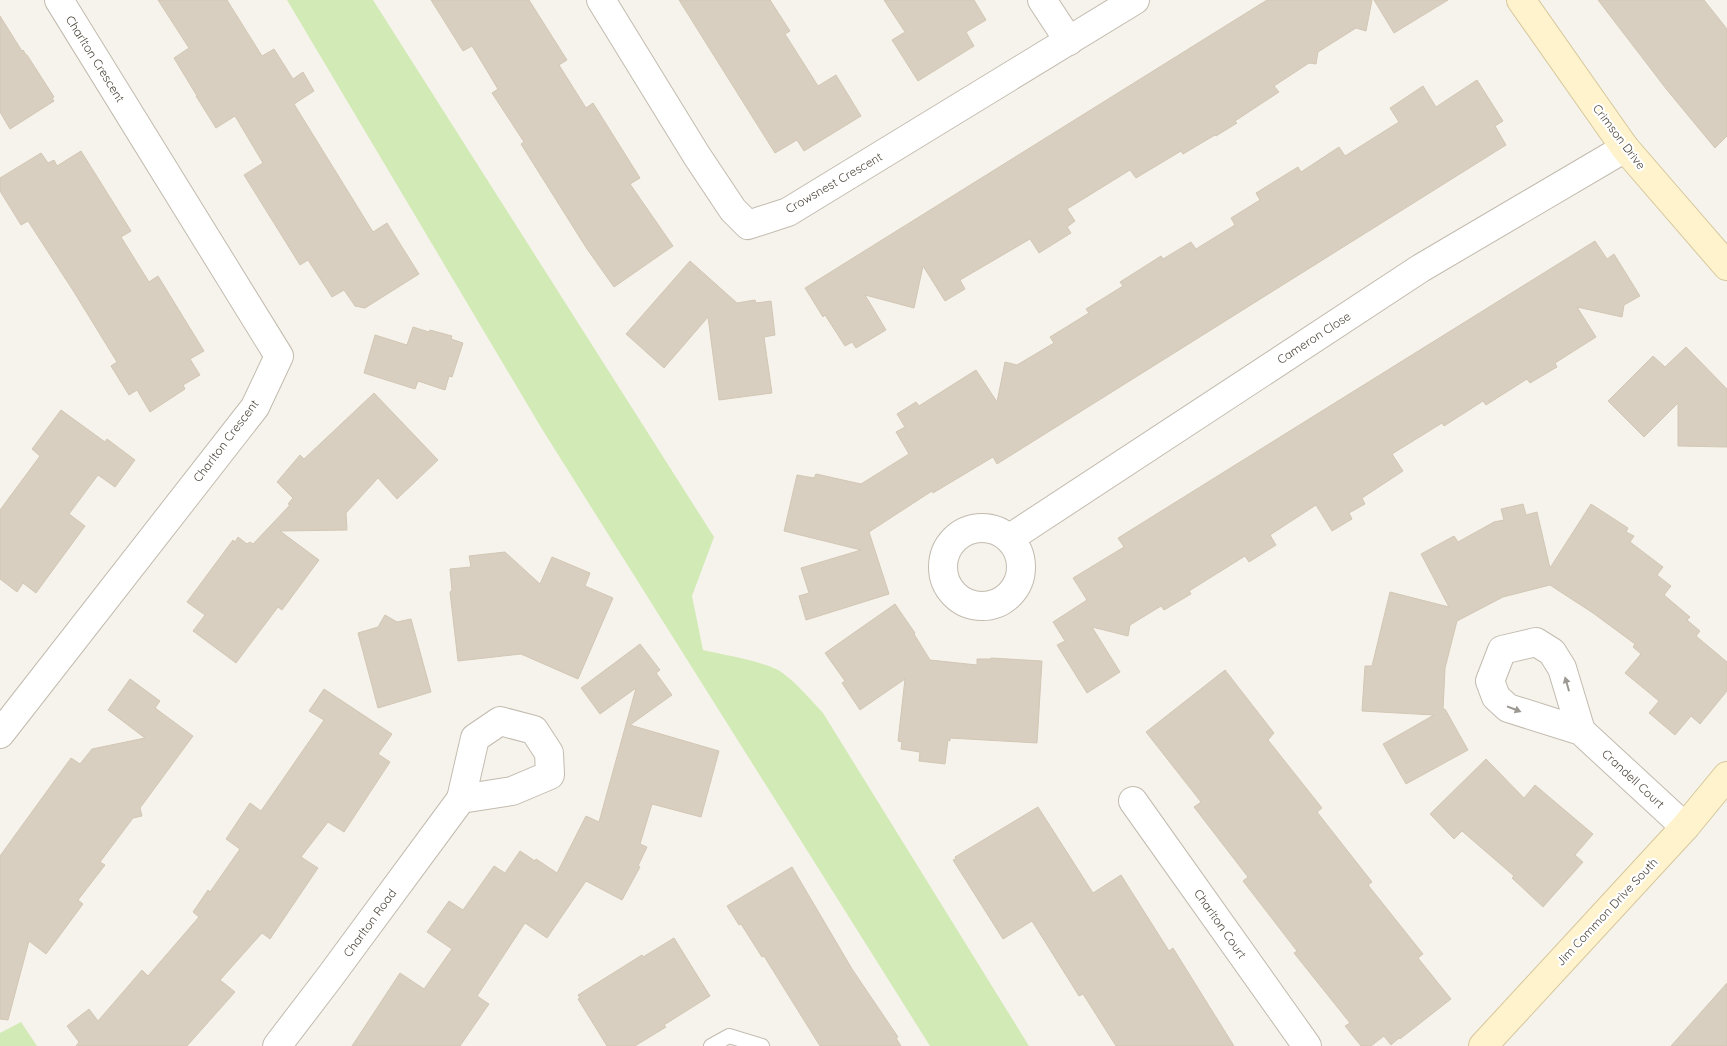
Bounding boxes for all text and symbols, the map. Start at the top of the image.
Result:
street label: Charlton Crescent [63,13,128,105]
street label: Crimson Drive [1590,101,1649,173]
street label: Crowsnest Crescent [783,149,885,216]
street label: Cameron Close [1274,308,1354,367]
street label: Charlton Crescent [190,397,261,485]
one-way arrow [1563,676,1571,691]
one-way arrow [1507,706,1521,714]
street label: Crandell Court [1599,746,1668,811]
street label: Jim Common Drive South [1553,855,1661,969]
street label: Charlton Road [340,886,399,960]
street label: Charlton Court [1191,886,1250,961]

